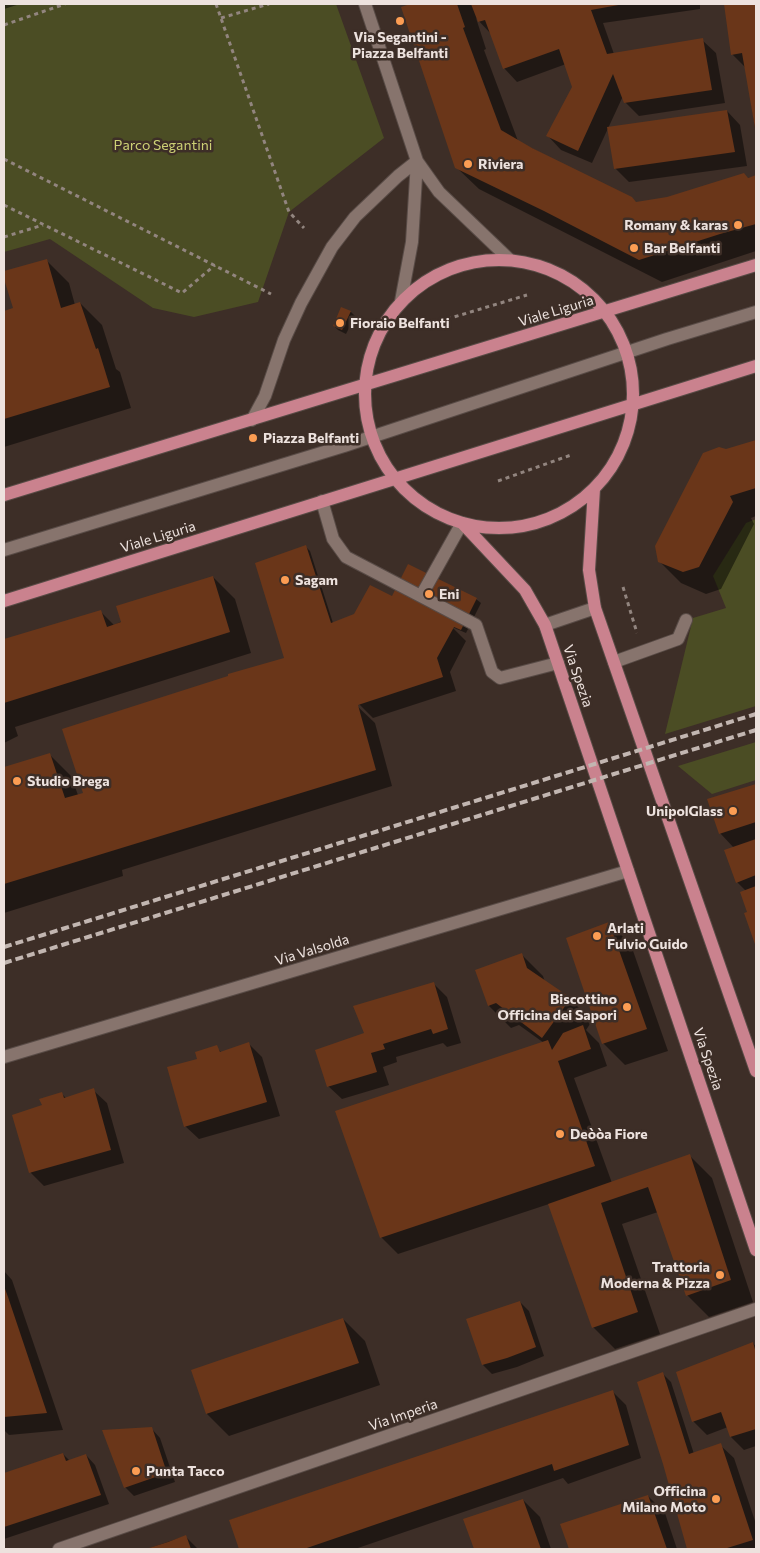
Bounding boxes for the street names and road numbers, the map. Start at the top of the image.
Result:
street label: Viale Liguria [516,292,596,330]
street label: Viale Liguria [118,518,198,556]
street label: Via Spezia [559,643,597,709]
street label: Via Valsolda [273,931,351,969]
street label: Via Spezia [689,1026,727,1092]
street label: Via Imperia [366,1395,440,1435]

